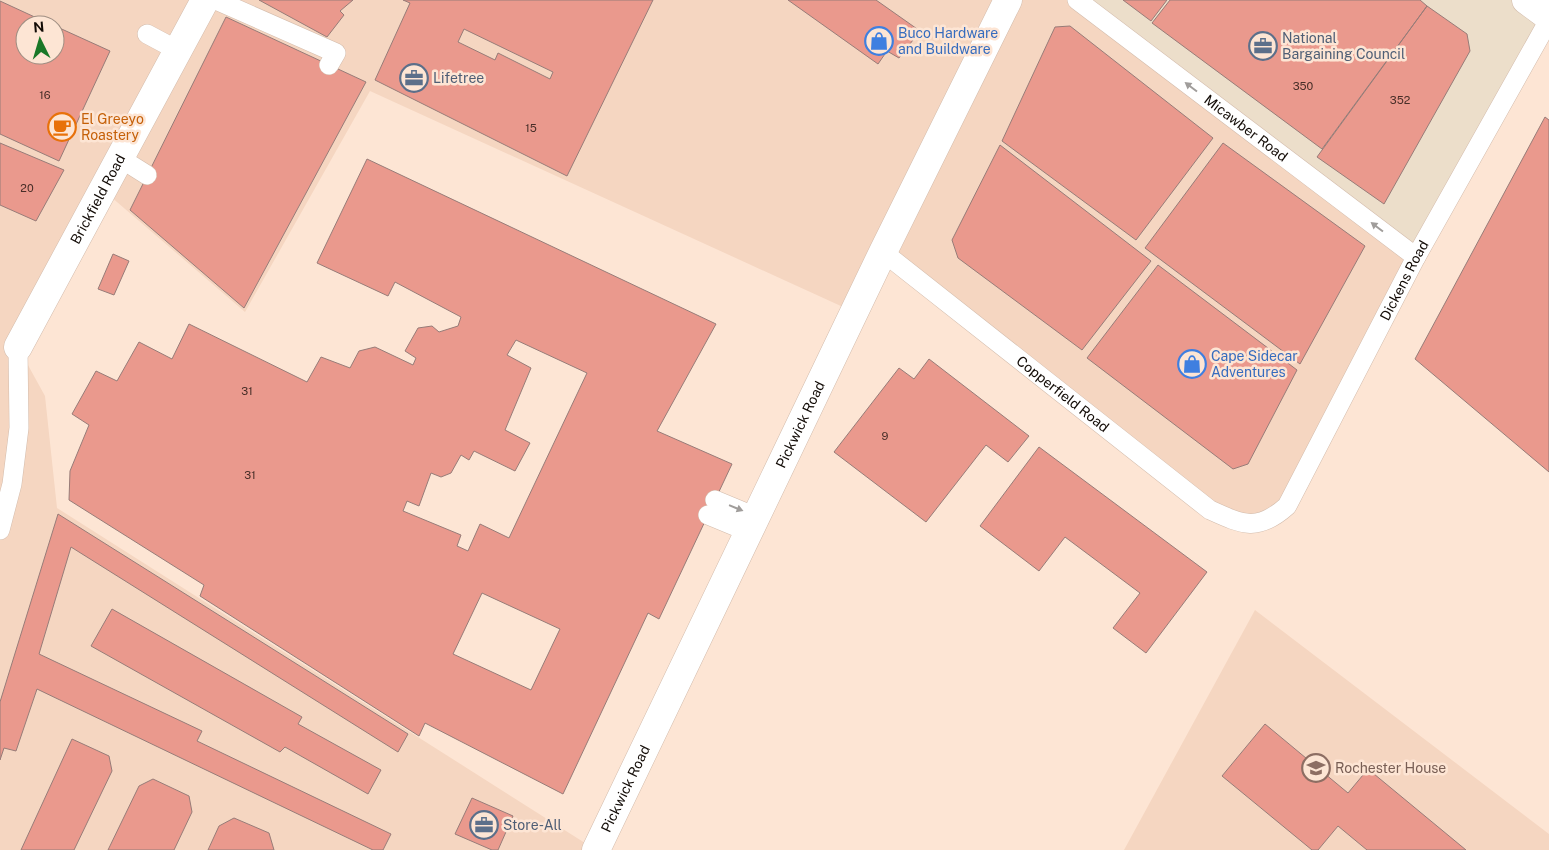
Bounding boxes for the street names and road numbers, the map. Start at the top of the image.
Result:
street label: Micawber Road [1201,91,1291,165]
street label: Brickfield Road [67,152,128,247]
street label: Dickens Road [1377,238,1432,323]
street label: Copperfield Road [1013,352,1112,435]
street label: Pickwick Road [773,378,828,470]
street label: Pickwick Road [598,743,653,835]

